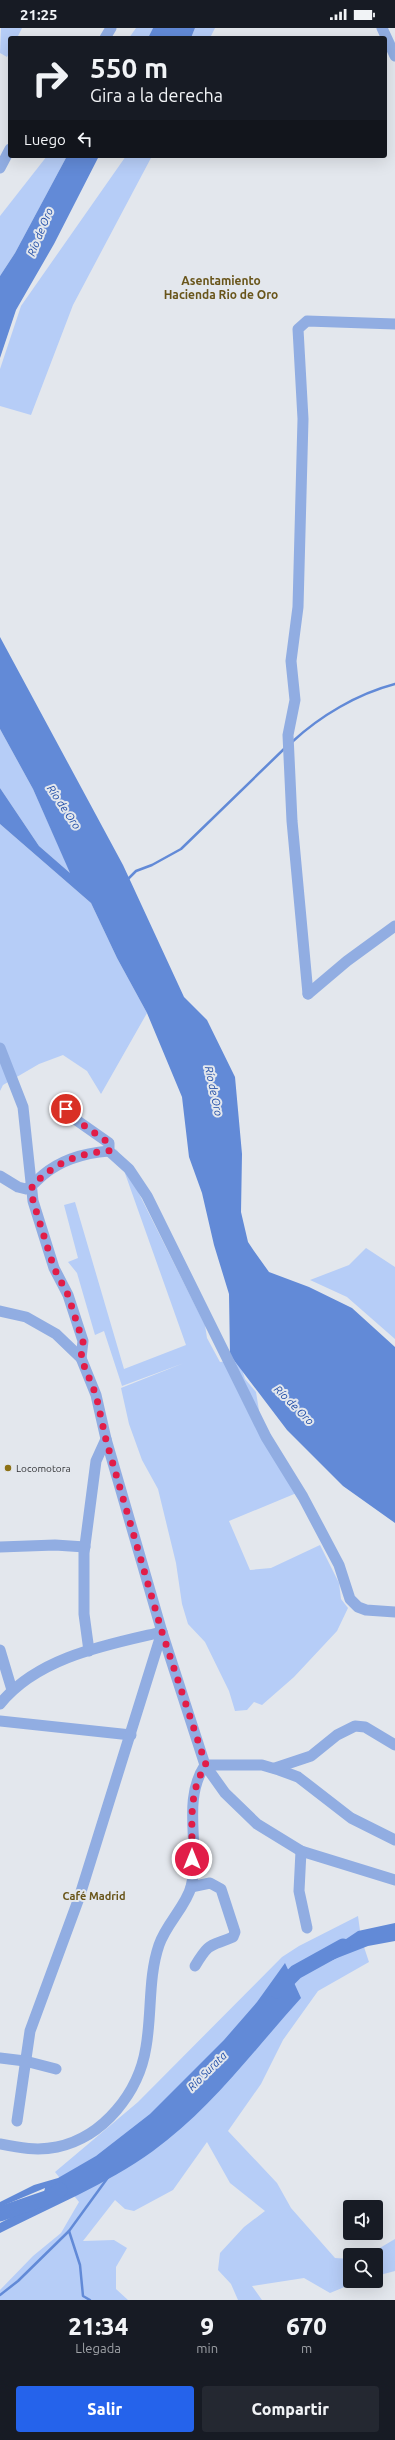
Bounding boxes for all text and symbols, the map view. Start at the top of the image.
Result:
text: 21:25 [20,6,58,23]
icon: right [24,52,76,104]
text: 550 m [90,52,168,83]
text: Gira a la derecha [90,85,223,105]
icon: left [74,128,96,150]
text: Luego [24,131,66,148]
water label: Río de Oro [25,206,55,258]
district label: Asentamiento Hacienda Rio de Oro [164,274,278,301]
water label: Río de Oro [45,783,83,831]
water label: Río de Oro [203,1065,225,1117]
pin [49,1092,83,1126]
icon: arrive [55,1098,77,1120]
water label: Río de Oro [272,1383,316,1427]
marker: Locomotora [3,1463,13,1473]
place label: Locomotora [16,1463,71,1474]
position arrow [171,1838,213,1880]
district label: Café Madrid [62,1890,126,1902]
water label: Río Surata [185,2049,229,2093]
map controls [343,2200,383,2288]
button: sound [343,2200,383,2240]
button: search [343,2248,383,2288]
text: 21:34 [68,2313,128,2340]
text: 9 [200,2313,214,2340]
text: 670 [286,2313,327,2340]
text: Llegada [75,2341,121,2355]
text: min [196,2341,218,2355]
text: m [301,2341,312,2355]
button: Salir [16,2386,194,2432]
button: Compartir [202,2386,379,2432]

